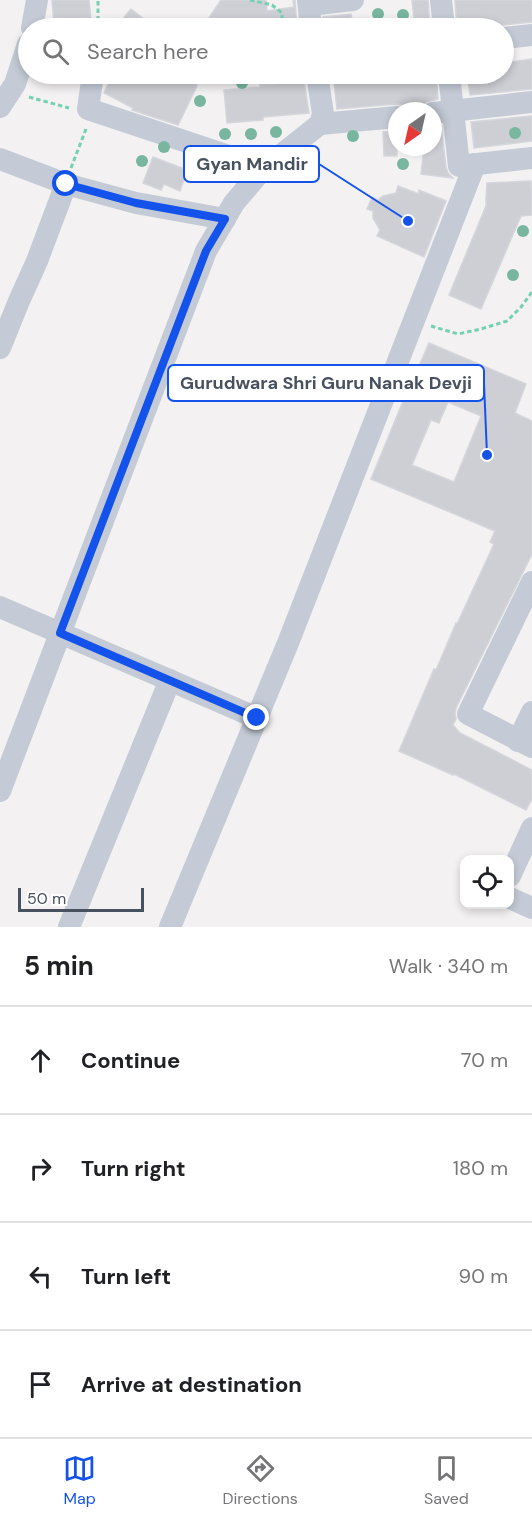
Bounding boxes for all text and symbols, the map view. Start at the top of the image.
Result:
search box [18,18,514,84]
icon: search [39,35,72,68]
text: Search here [87,37,208,66]
north arrow [388,102,442,156]
callout: Gyan Mandir [184,146,319,182]
text: Gyan Mandir [196,152,308,176]
route start [52,170,78,196]
callout: Gurudwara Shri Guru Nanak Devji [168,365,484,401]
text: Gurudwara Shri Guru Nanak Devji [180,371,472,395]
route end [243,704,269,730]
map controls [460,855,514,909]
button: locate [460,855,514,909]
scale bar [18,885,144,912]
text: 50 m [27,888,66,909]
text: 5 min [24,949,94,983]
text: Walk · 340 m [389,953,508,979]
icon: ahead [24,1044,57,1077]
text: Continue [81,1046,180,1075]
text: 70 m [461,1047,508,1073]
icon: right [24,1152,57,1185]
text: Turn right [81,1154,186,1183]
text: 180 m [453,1155,508,1181]
icon: left [24,1260,57,1293]
text: Turn left [81,1262,171,1291]
text: 90 m [459,1263,508,1289]
icon: arrive [24,1368,57,1401]
text: Arrive at destination [81,1370,302,1399]
tab: Map [63,1452,96,1509]
tab: Directions [222,1452,298,1509]
tab: Saved [424,1452,469,1509]

